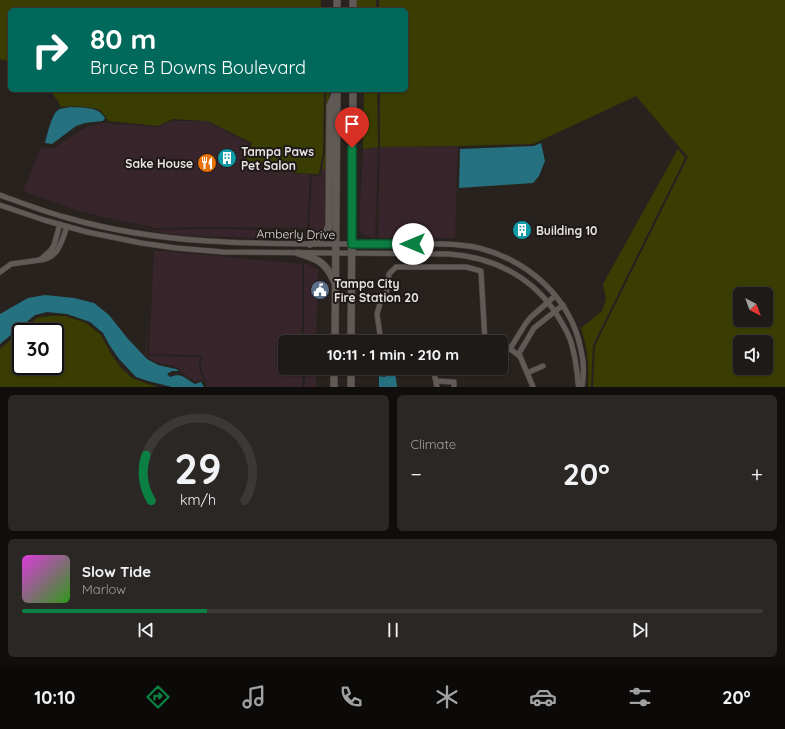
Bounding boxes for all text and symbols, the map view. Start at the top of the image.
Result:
text: 80 m [90,21,156,56]
icon: right [24,24,76,76]
text: Bruce B Downs Boulevard [90,56,306,79]
pin [335,107,369,148]
icon: arrive [341,113,363,135]
place label: Tampa Paws Pet Salon [241,144,314,173]
building icon: Tampa Paws Pet Salon [216,147,238,169]
restaurant icon: Sake House [196,152,218,174]
place label: Sake House [125,156,193,171]
building icon: Building 10 [511,219,533,241]
position arrow [392,223,434,265]
place label: Building 10 [536,223,597,238]
street label: Amberly Drive [256,226,336,242]
place label: Tampa City Fire Station 20 [334,276,419,305]
public building icon: Tampa City Fire Station 20 [309,279,331,301]
north arrow [733,287,773,327]
map controls [733,287,773,375]
speed limit sign: 30 [12,323,64,375]
button: sound [733,335,773,375]
text: 10:11 · 1 min · 210 m [327,345,459,364]
text: Climate [411,436,456,452]
text: 29 [175,442,222,494]
text: 20° [563,455,610,493]
text: − [411,460,422,488]
text: + [751,460,763,488]
text: km/h [180,491,216,509]
text: Slow Tide [82,562,151,581]
text: Marlow [82,581,126,597]
icon: previous [135,619,157,641]
icon: pause [382,619,404,641]
icon: next [629,619,651,641]
icon: directions [144,683,172,711]
icon: music [240,683,268,711]
icon: phone [337,683,365,711]
icon: climate [433,683,461,711]
icon: car [529,683,557,711]
icon: filters [626,683,654,711]
text: 10:10 [34,686,75,709]
text: 20° [722,686,751,709]

